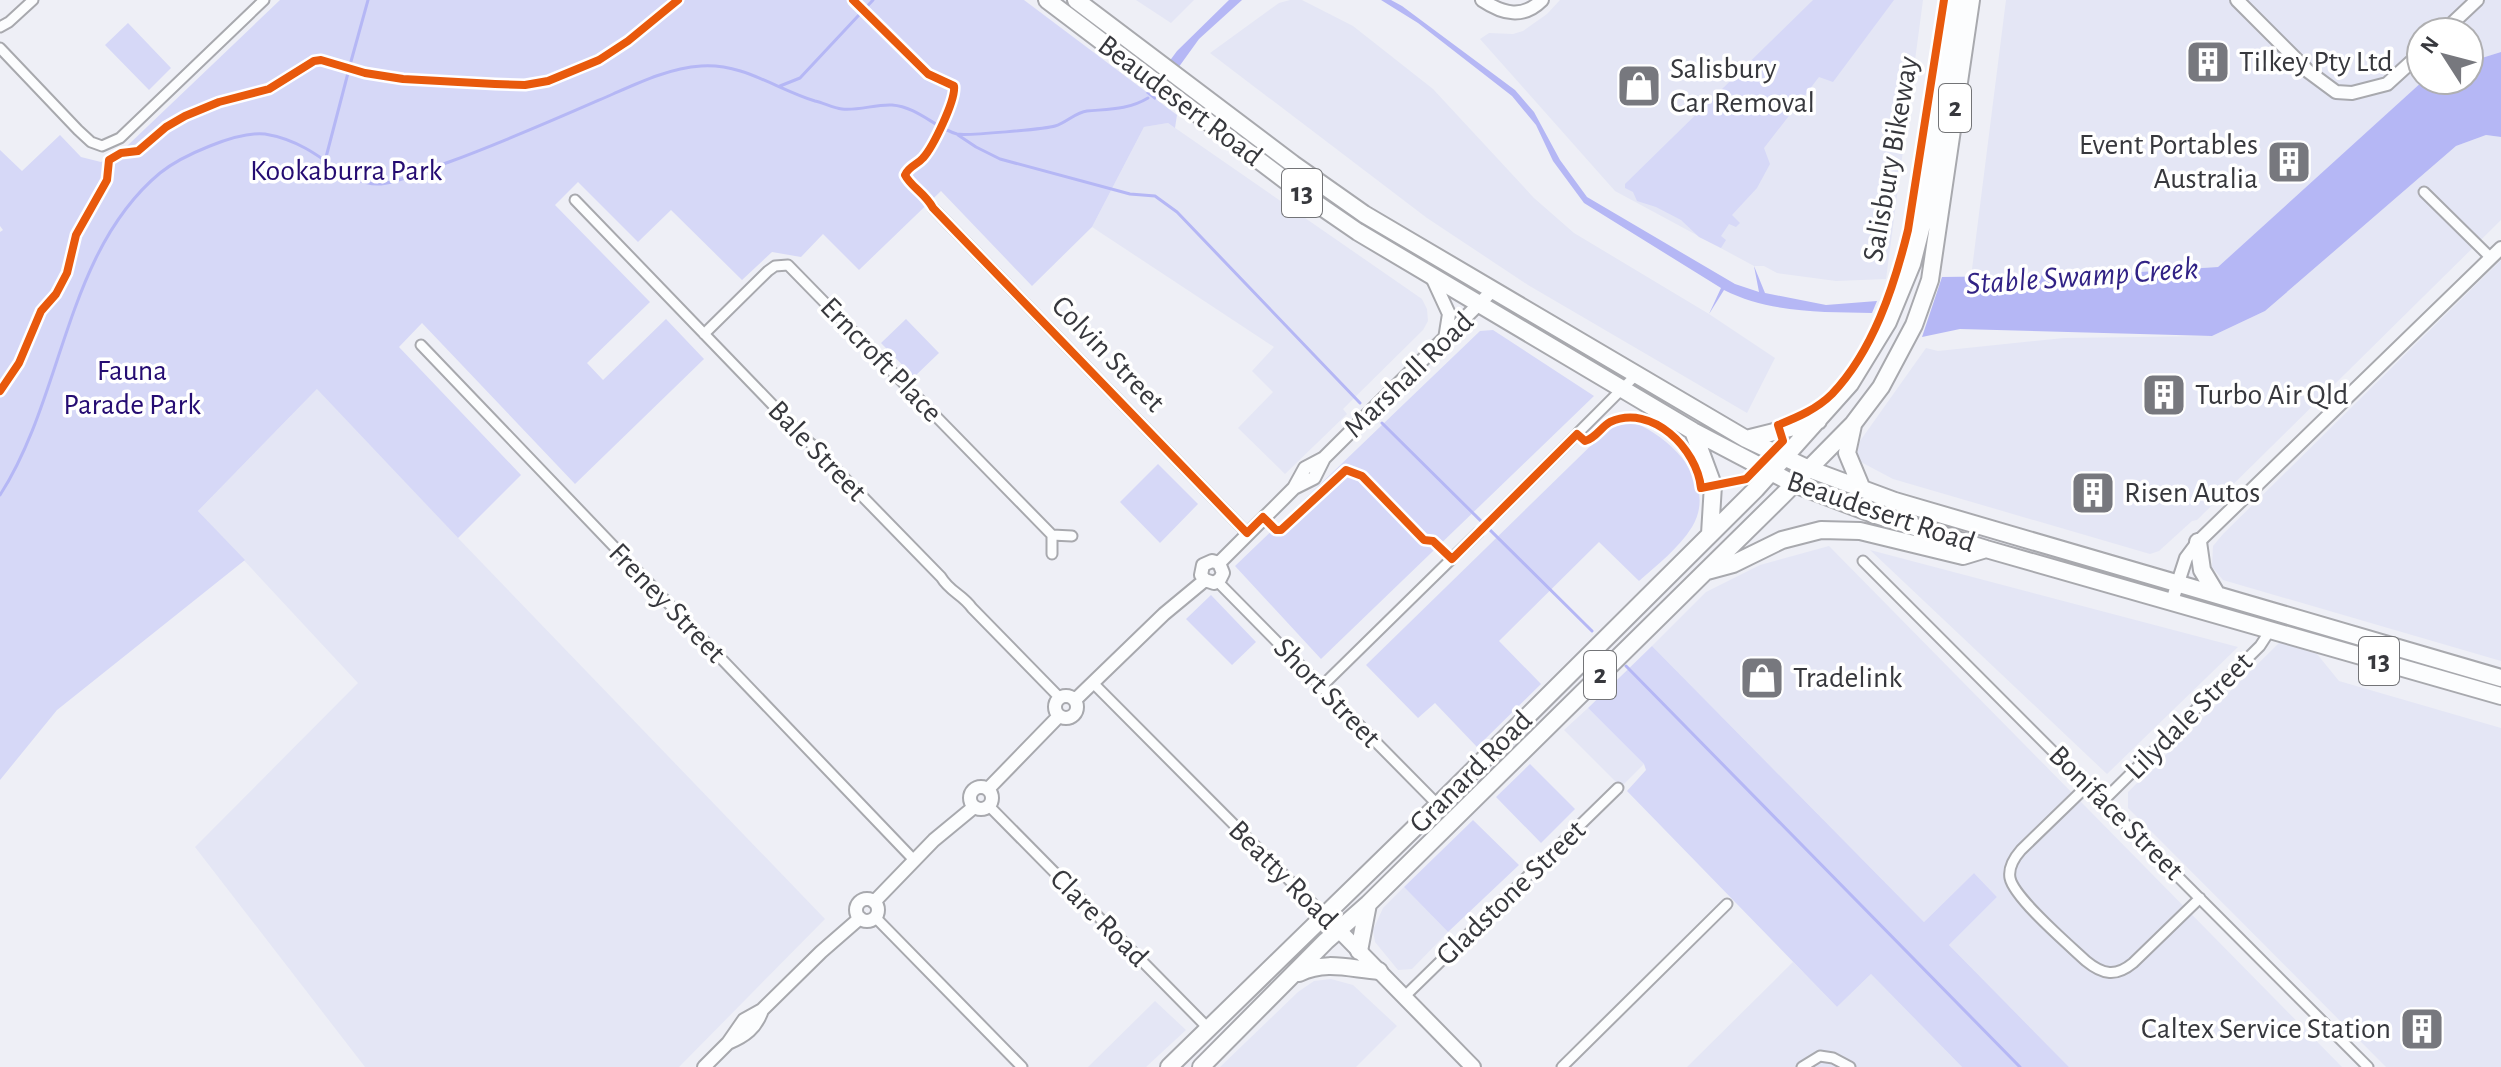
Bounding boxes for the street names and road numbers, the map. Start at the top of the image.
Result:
street label: Beaudesert Road [1092,30,1268,172]
street label: Salisbury Bikeway [1858,54,1924,264]
road number: 2 [1939,84,1971,132]
road number: 13 [1282,169,1322,217]
street label: Colvin Street [1046,290,1171,418]
street label: Erncroft Place [814,292,948,428]
street label: Marshall Road [1339,306,1479,444]
street label: Bale Street [762,395,872,507]
street label: Beaudesert Road [1783,466,1979,558]
street label: Freney Street [603,538,731,669]
street label: Short Street [1268,633,1386,754]
road number: 13 [2359,637,2399,685]
street label: Lilydale Street [2120,647,2258,785]
road number: 2 [1584,651,1616,699]
street label: Granard Road [1404,705,1538,839]
street label: Boniface Street [2043,740,2189,886]
street label: Beatty Road [1223,815,1343,935]
street label: Gladstone Street [1431,815,1592,971]
street label: Clare Road [1044,863,1154,973]

